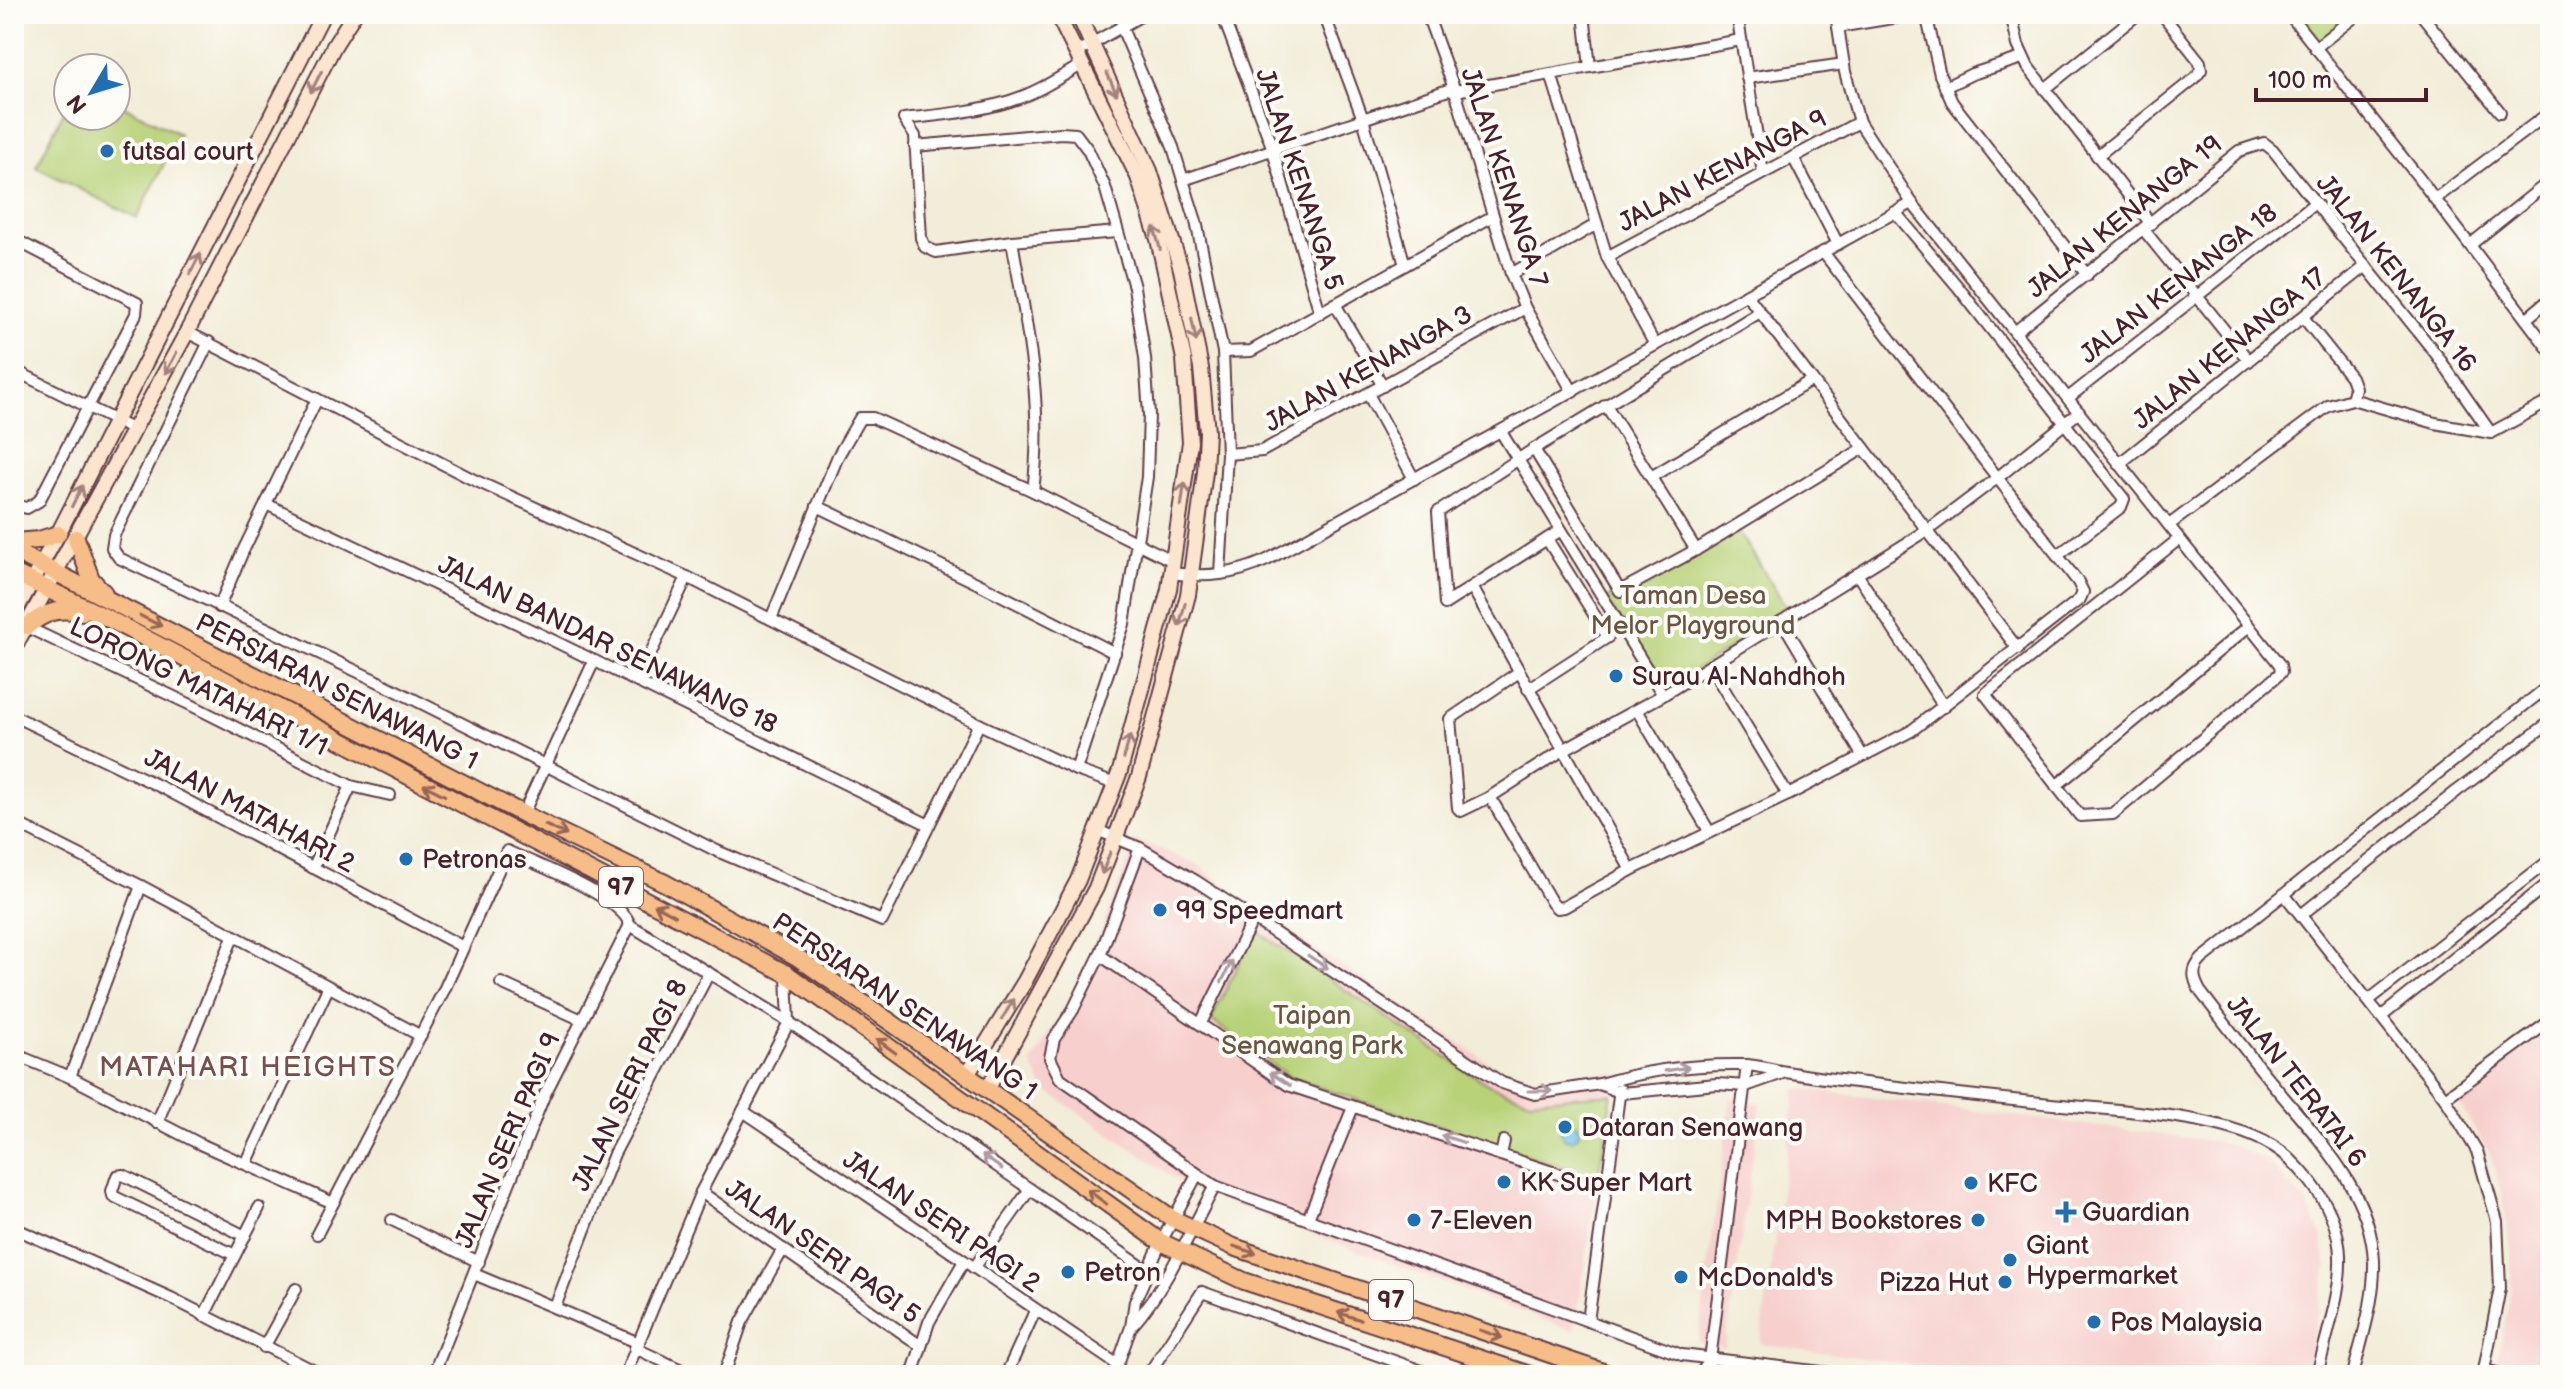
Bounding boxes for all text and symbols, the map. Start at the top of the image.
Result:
north arrow [52,52,132,132]
scale bar [2256,52,2426,102]
street label: JALAN KENANGA 7 [1453,64,1554,291]
street label: JALAN KENANGA 5 [1248,65,1349,294]
text: 100 m [2268,66,2332,95]
one-way arrow [308,69,323,93]
one-way arrow [1105,72,1120,96]
text: N [62,89,93,118]
street label: JALAN KENANGA 9 [1613,103,1832,239]
street label: JALAN KENANGA 19 [2021,129,2229,305]
place label: futsal court [123,137,254,168]
marker: futsal court [98,142,116,160]
street label: JALAN KENANGA 16 [2309,169,2483,379]
street label: JALAN KENANGA 18 [2074,198,2284,371]
one-way arrow [1148,225,1163,251]
one-way arrow [187,252,203,276]
street label: JALAN KENANGA 17 [2127,262,2333,437]
street label: JALAN KENANGA 3 [1259,299,1478,439]
one-way arrow [1187,317,1202,342]
one-way arrow [162,350,178,374]
one-way arrow [1176,482,1191,507]
one-way arrow [70,484,86,508]
street label: JALAN BANDAR SENAWANG 18 [433,550,782,741]
park label: Taman Desa Melor Playground [1591,581,1795,642]
one-way arrow [1174,602,1189,628]
street label: PERSIARAN SENAWANG 1 [190,608,483,777]
street label: LORONG MATAHARI 1/1 [64,611,332,763]
one-way arrow [138,614,162,629]
place label: Surau Al-Nahdhoh [1632,662,1846,693]
marker: Surau Al-Nahdhoh [1607,667,1625,685]
one-way arrow [1120,735,1135,761]
street label: JALAN MATAHARI 2 [139,743,360,880]
one-way arrow [423,782,447,797]
one-way arrow [544,823,568,838]
place label: Petronas [422,845,527,876]
marker: Petronas [397,850,415,868]
one-way arrow [1098,850,1112,875]
road number: 97 [599,867,643,907]
place label: 99 Speedmart [1176,896,1343,927]
marker: 99 Speedmart [1151,901,1169,919]
one-way arrow [653,902,677,918]
street label: PERSIARAN SENAWANG 1 [766,907,1042,1107]
one-way arrow [1306,954,1328,970]
one-way arrow [1220,959,1235,983]
street label: JALAN SERI PAGI 8 [566,975,695,1196]
street label: JALAN TERATAI 6 [2219,990,2372,1174]
one-way arrow [1000,998,1016,1021]
park label: Taipan Senawang Park [1221,1001,1403,1062]
street label: JALAN SERI PAGI 9 [449,1028,568,1253]
one-way arrow [876,1038,897,1055]
district label: MATAHARI HEIGHTS [99,1051,397,1084]
one-way arrow [1664,1061,1689,1076]
one-way arrow [1270,1071,1292,1087]
one-way arrow [1526,1083,1552,1099]
place label: Dataran Senawang [1581,1113,1803,1144]
marker: Dataran Senawang [1556,1118,1574,1136]
one-way arrow [1440,1131,1465,1146]
street label: JALAN SERI PAGI 2 [837,1145,1046,1300]
one-way arrow [981,1154,1003,1170]
place label: KK Super Mart [1520,1168,1692,1199]
place label: KFC [1987,1169,2038,1200]
street label: JALAN SERI PAGI 5 [719,1173,926,1331]
marker: KK Super Mart [1495,1173,1513,1191]
marker: KFC [1962,1174,1980,1192]
one-way arrow [1087,1189,1109,1205]
place label: Guardian [2082,1198,2190,1229]
marker: Guardian [2057,1203,2075,1221]
place label: 7-Eleven [1430,1206,1533,1237]
place label: MPH Bookstores [1765,1206,1962,1237]
marker: 7-Eleven [1405,1211,1423,1229]
marker: MPH Bookstores [1969,1211,1987,1229]
place label: Giant Hypermarket [2026,1231,2178,1292]
one-way arrow [1232,1244,1257,1259]
marker: Giant Hypermarket [2001,1251,2019,1269]
place label: Petron [1084,1258,1161,1289]
marker: Petron [1059,1263,1077,1281]
place label: McDonald's [1697,1263,1834,1294]
marker: McDonald's [1672,1268,1690,1286]
place label: Pizza Hut [1879,1268,1989,1299]
marker: Pizza Hut [1996,1273,2014,1291]
road number: 97 [1369,1280,1413,1320]
one-way arrow [1337,1307,1362,1322]
place label: Pos Malaysia [2110,1308,2263,1339]
marker: Pos Malaysia [2085,1313,2103,1331]
one-way arrow [1478,1327,1503,1342]

